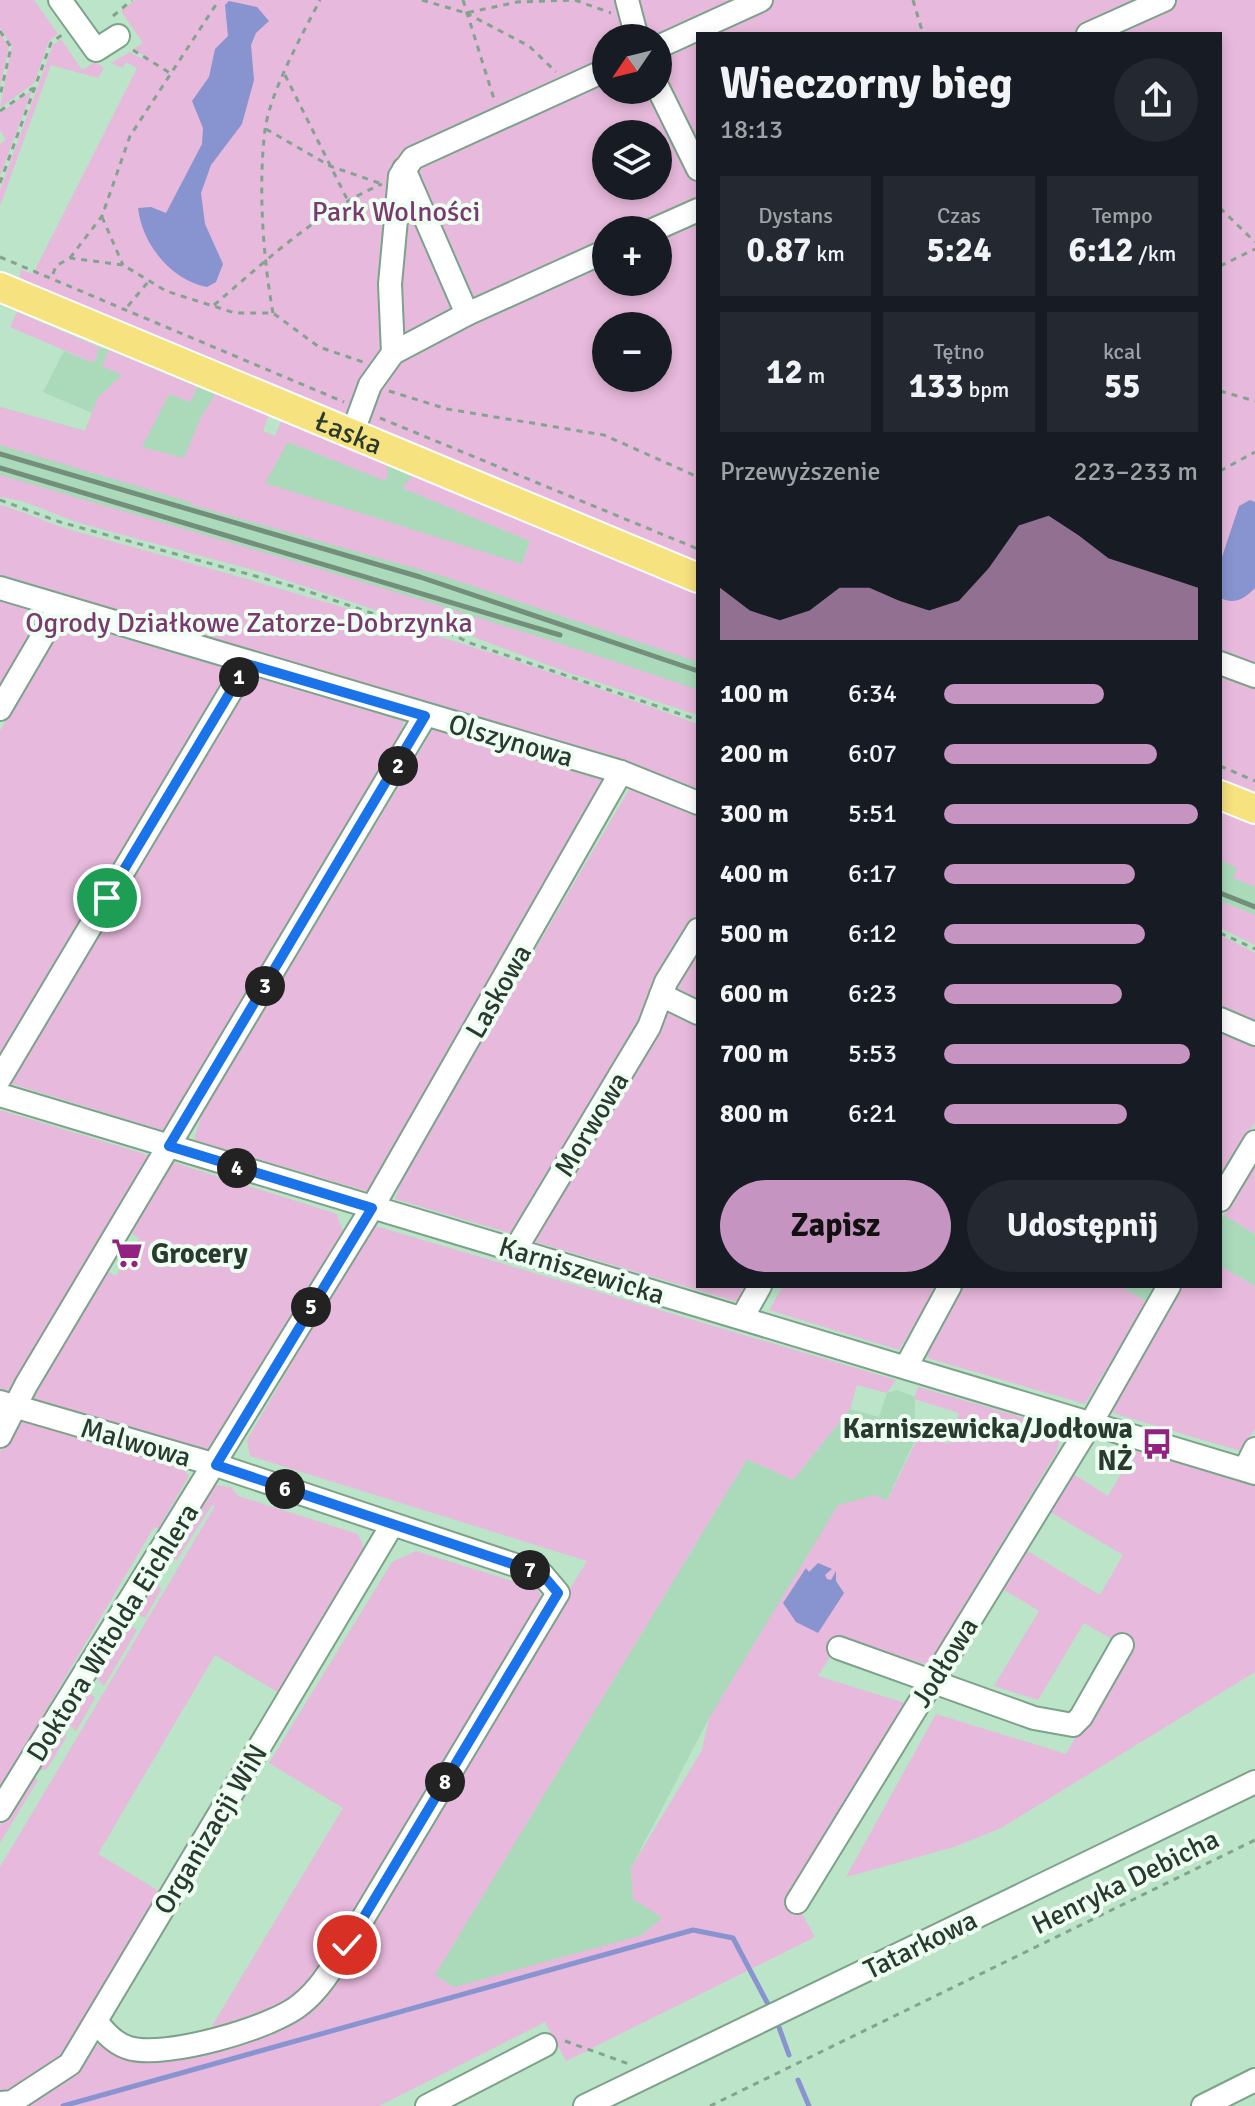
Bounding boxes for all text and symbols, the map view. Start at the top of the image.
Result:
north arrow [592,24,672,104]
map controls [592,24,672,392]
text: Wieczorny bieg [720,57,1013,111]
button: share [1114,58,1198,142]
text: 18:13 [720,114,783,146]
button: layers [592,120,672,200]
park label: Park Wolności [312,195,480,229]
text: Dystans [758,202,833,229]
text: Czas [937,202,981,229]
text: Tempo [1092,202,1153,229]
button: + [592,216,672,296]
text: 0.87 [747,229,811,271]
text: 5:24 [926,229,992,271]
text: 6:12 [1068,229,1134,271]
text: km [811,240,845,267]
text: /km [1134,240,1176,267]
button: − [592,312,672,392]
text: Tętno [933,338,985,365]
text: kcal [1103,338,1142,365]
text: 12 [766,351,803,393]
text: m [803,362,825,389]
text: 133 [909,365,964,407]
text: 55 [1104,365,1141,407]
text: bpm [964,376,1009,403]
street label: Łaska [310,404,387,462]
text: Przewyższenie [720,456,880,488]
text: 223–233 m [1074,456,1198,488]
park label: Ogrody Działkowe Zatorze-Dobrzynka [25,606,473,640]
pin: 1 [219,657,259,697]
text: 1 [233,663,245,690]
text: 100 m [720,678,789,710]
text: 6:34 [848,678,897,710]
street label: Olszynowa [444,707,577,775]
text: 200 m [720,738,789,770]
text: 6:07 [848,738,897,770]
pin: 2 [378,746,418,786]
text: 2 [392,752,404,779]
text: 300 m [720,798,789,830]
text: 5:51 [848,798,897,830]
text: 400 m [720,858,789,890]
text: 6:17 [848,858,897,890]
pin [73,864,141,932]
icon: arrive [85,876,129,920]
text: 500 m [720,918,789,950]
text: 6:12 [848,918,897,950]
street label: Laskowa [458,939,539,1044]
pin: 3 [245,966,285,1006]
text: 3 [259,972,271,999]
text: 600 m [720,978,789,1010]
text: 6:23 [848,978,897,1010]
text: 700 m [720,1038,789,1070]
text: 5:53 [848,1038,897,1070]
street label: Morwowa [547,1066,636,1183]
text: 800 m [720,1098,789,1130]
text: 6:21 [848,1098,897,1130]
pin: 4 [217,1148,257,1188]
text: 4 [231,1154,243,1181]
button: Zapisz [720,1180,951,1272]
button: Udostępnij [967,1180,1198,1272]
street label: Karniszewicka [495,1230,669,1312]
supermarket icon: Grocery [110,1236,144,1270]
place label: Grocery [151,1237,248,1271]
pin: 5 [291,1287,331,1327]
text: 5 [305,1293,317,1320]
street label: Malwowa [77,1411,195,1475]
place label: Karniszewicka/Jodłowa NŻ [843,1412,1133,1478]
bus stop icon: Karniszewicka/Jodłowa NŻ [1140,1427,1174,1461]
pin: 6 [265,1469,305,1509]
text: 6 [279,1475,291,1502]
street label: Doktora Witolda Eichlera [19,1497,206,1768]
pin: 7 [510,1550,550,1590]
text: 7 [524,1556,536,1583]
street label: Jodłowa [904,1611,986,1714]
street label: Organizacji WiN [147,1738,275,1921]
pin: 8 [425,1762,465,1802]
text: 8 [439,1768,451,1795]
street label: Henryka Debicha [1026,1822,1224,1942]
street label: Tatarkowa [858,1903,983,1987]
pin [313,1911,381,1979]
icon: check [325,1923,369,1967]

